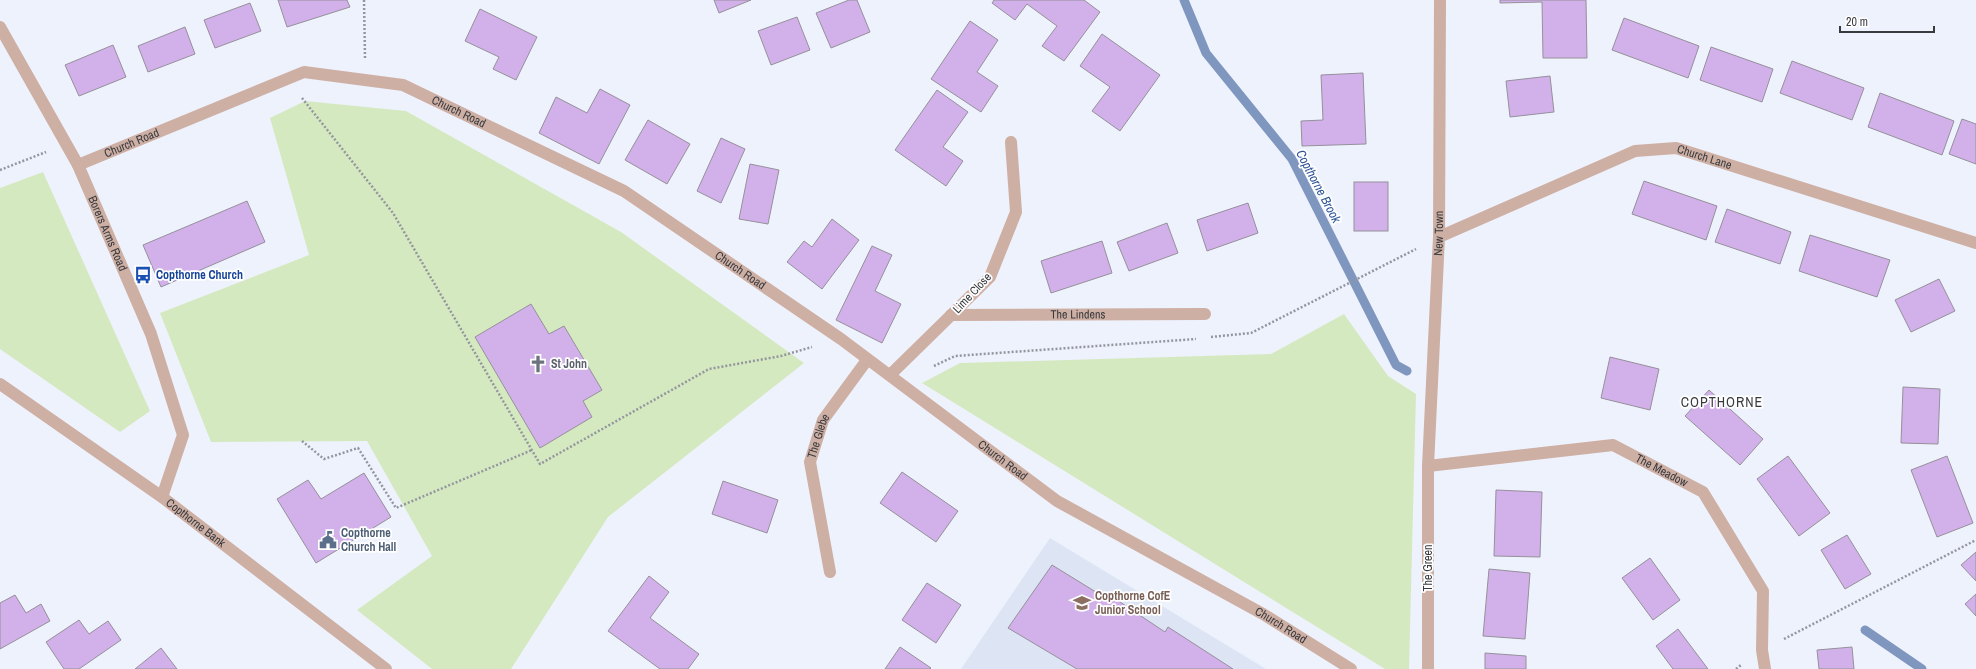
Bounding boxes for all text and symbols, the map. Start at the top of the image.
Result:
scale bar [1840,8,1934,34]
text: 20 m [1846,14,1868,30]
street label: Church Road [429,92,488,131]
street label: Church Road [102,124,162,161]
street label: Church Lane [1675,141,1734,173]
water label: Copthorne Brook [1292,147,1345,226]
street label: Borers Arms Road [84,193,131,274]
street label: New Town [1430,211,1447,256]
street label: Church Road [712,247,769,293]
bus stop icon: Copthorne Church [133,265,153,285]
place label: Copthorne Church [156,267,243,283]
street label: Lime Close [949,269,995,317]
street label: The Lindens [1051,306,1106,323]
church icon: St John [528,354,548,374]
place label: St John [551,356,587,372]
district label: COPTHORNE [1681,393,1763,411]
street label: The Glebe [804,410,833,460]
street label: Church Road [975,436,1031,484]
street label: The Meadow [1633,450,1691,491]
street label: Copthorne Bank [163,495,229,551]
place label: Copthorne Church Hall [341,525,396,555]
public building icon: Copthorne Church Hall [318,530,338,550]
street label: The Green [1420,544,1436,592]
place label: Copthorne CofE Junior School [1095,588,1171,618]
school or university icon: Copthorne CofE Junior School [1072,593,1092,613]
street label: Church Road [1252,603,1310,647]

